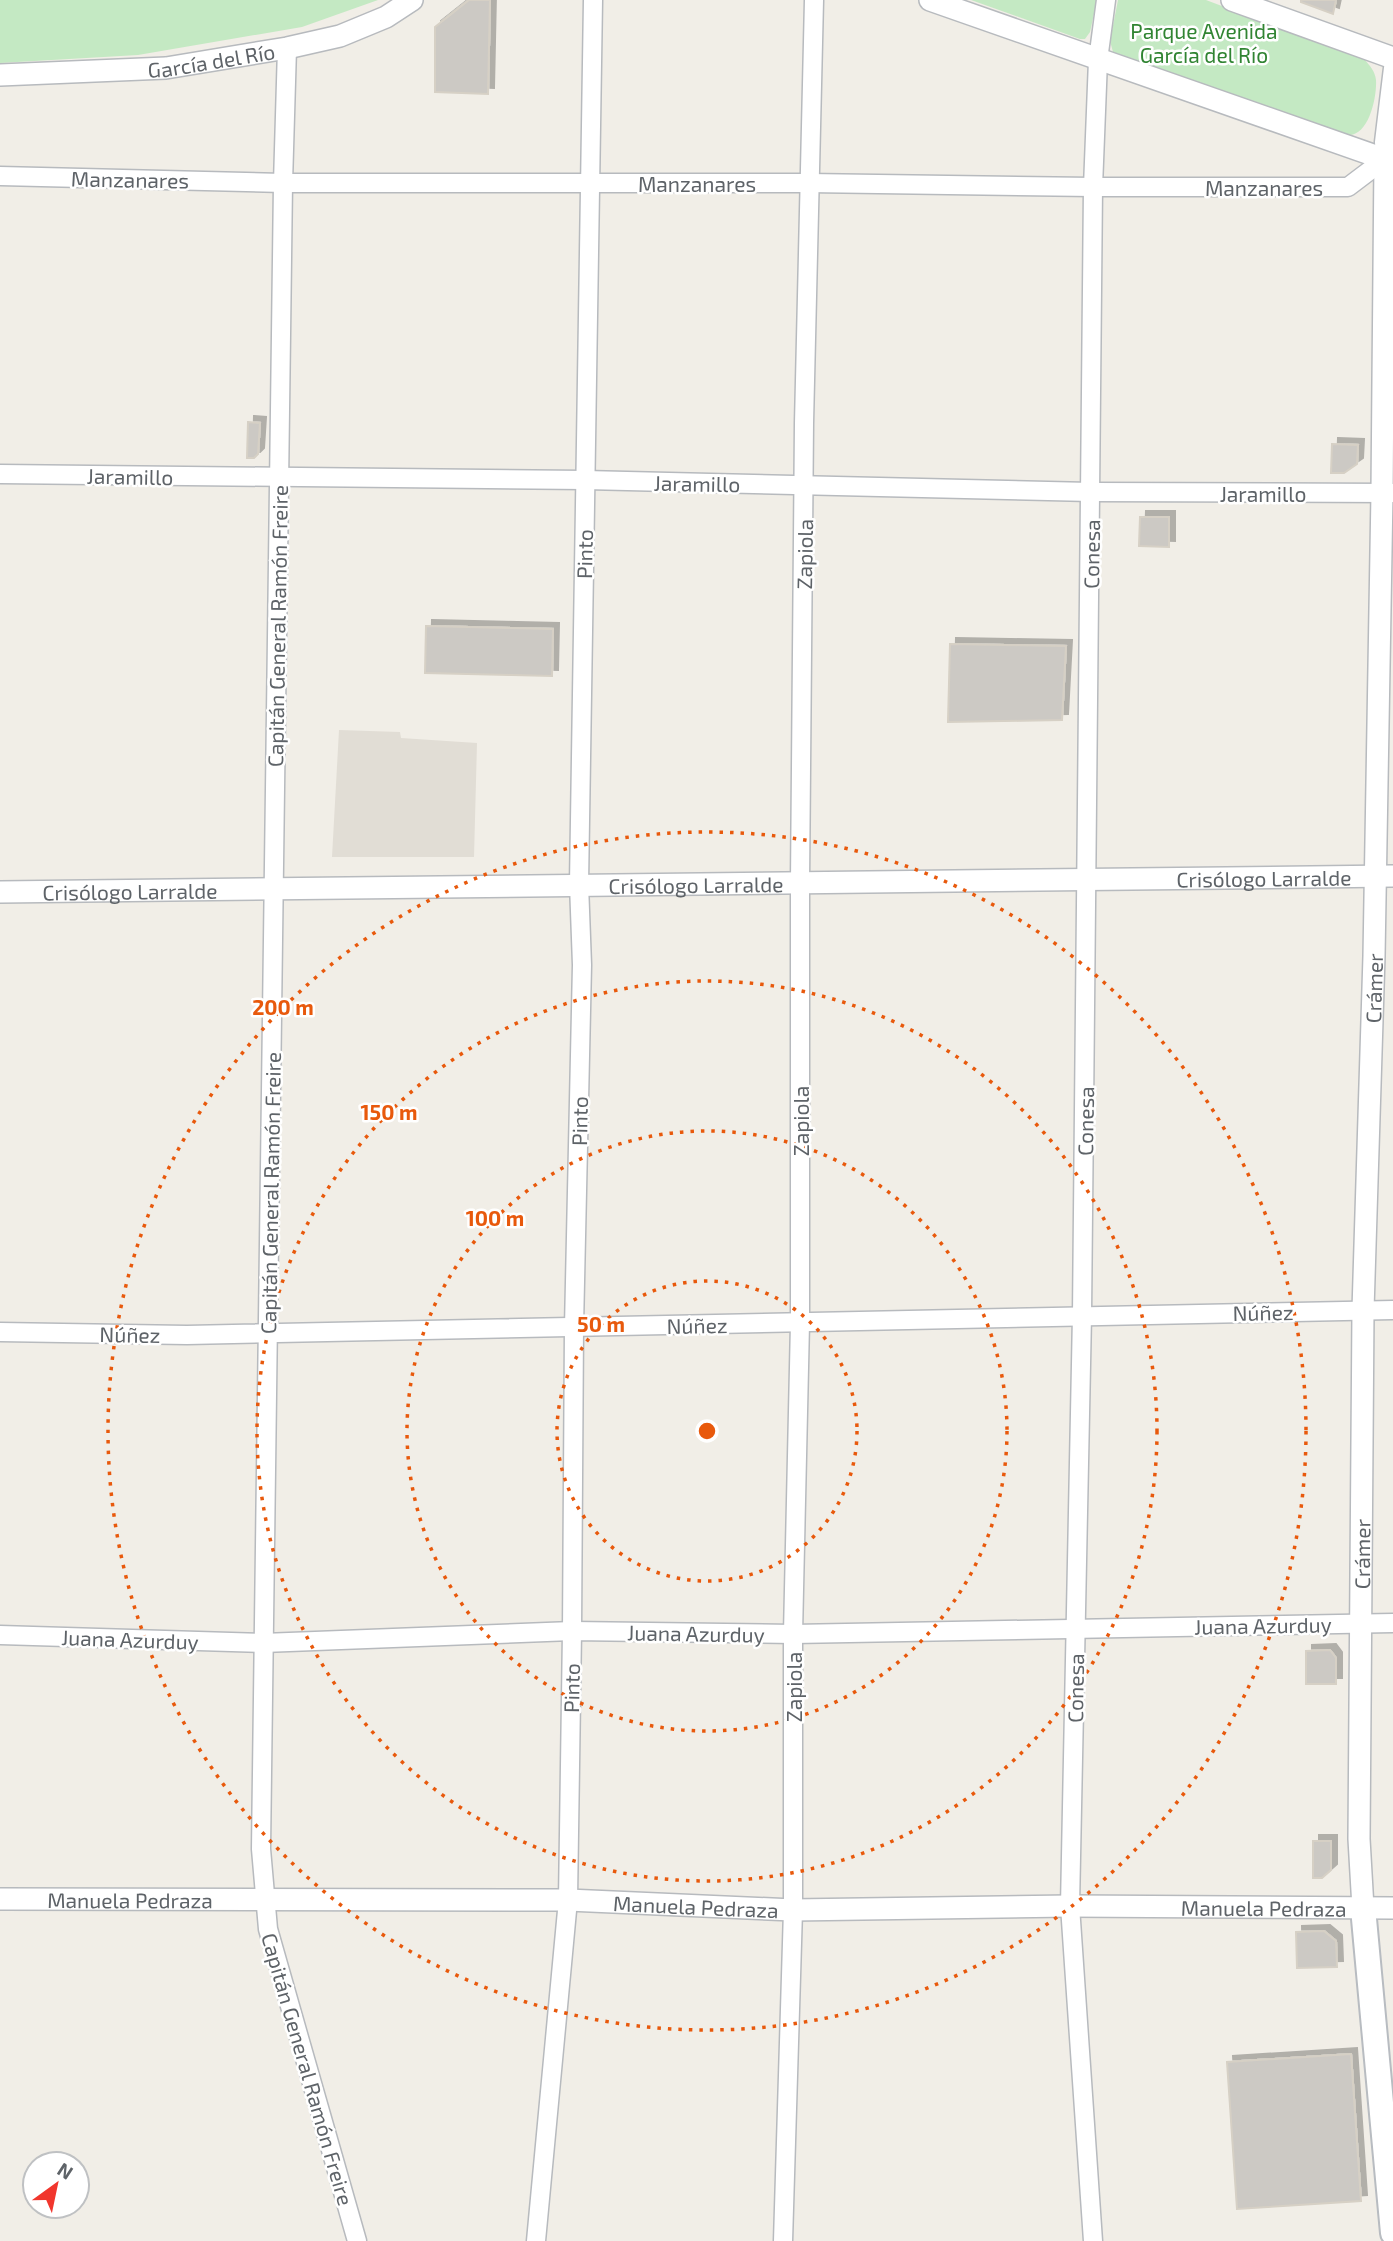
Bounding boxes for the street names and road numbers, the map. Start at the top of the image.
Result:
street label: García del Río [147,38,277,81]
street label: Manzanares [71,165,189,193]
street label: Manzanares [638,171,756,196]
street label: Manzanares [1205,175,1323,200]
street label: Jaramillo [86,463,174,489]
street label: Jaramillo [653,470,741,496]
street label: Jaramillo [1220,481,1306,506]
street label: Capitán General Ramón Freire [262,485,292,767]
street label: Zapiola [791,519,817,589]
street label: Conesa [1078,519,1104,589]
street label: Pinto [571,529,597,579]
street label: Crisólogo Larralde [1176,864,1352,891]
street label: Crisólogo Larralde [608,871,784,898]
street label: Crisólogo Larralde [42,877,218,904]
street label: Crámer [1359,952,1387,1024]
street label: Capitán General Ramón Freire [255,1052,285,1334]
street label: Zapiola [788,1086,813,1156]
street label: Conesa [1072,1086,1098,1156]
street label: Pinto [566,1096,592,1146]
street label: Núñez [1232,1299,1294,1325]
street label: Núñez [666,1312,728,1338]
street label: Núñez [99,1321,161,1347]
street label: Crámer [1348,1518,1374,1589]
street label: Juana Azurduy [1194,1611,1332,1639]
street label: Juana Azurduy [627,1619,765,1647]
street label: Juana Azurduy [61,1624,199,1654]
street label: Zapiola [781,1652,806,1722]
street label: Conesa [1062,1653,1088,1723]
street label: Pinto [558,1663,584,1713]
street label: Manuela Pedraza [47,1887,213,1912]
street label: Manuela Pedraza [613,1890,779,1922]
street label: Manuela Pedraza [1181,1894,1347,1920]
street label: Capitán General Ramón Freire [257,1930,359,2208]

